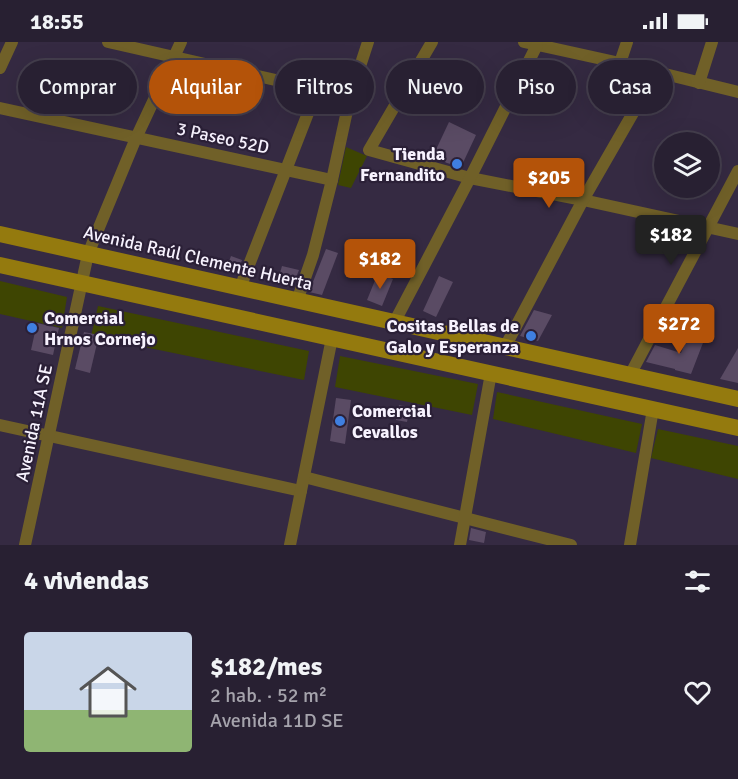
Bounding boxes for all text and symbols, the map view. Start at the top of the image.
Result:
text: 18:55 [30,8,84,35]
chip: Comprar [18,60,137,114]
chip: Alquilar [149,60,263,114]
chip: Filtros [275,60,374,114]
chip: Nuevo [386,60,484,114]
chip: Piso [496,60,576,114]
chip: Casa [588,60,673,114]
street label: 3 Paseo 52D [175,117,271,159]
map controls [654,132,720,198]
button: layers [654,132,720,198]
place label: Tienda Fernandito [360,143,445,186]
marker: Tienda Fernandito [450,157,464,171]
pin: $205 [513,158,585,209]
text: $205 [527,165,571,190]
pin: $182 [635,215,707,266]
street label: Avenida Raúl Clemente Huerta [81,221,315,295]
text: $182 [649,222,693,247]
pin: $182 [344,239,416,290]
text: $182 [358,246,402,271]
pin: $272 [643,304,715,355]
place label: Comercial Hrnos Cornejo [44,307,156,350]
text: $272 [657,311,701,336]
place label: Cositas Bellas de Galo y Esperanza [386,315,519,358]
marker: Comercial Hrnos Cornejo [25,321,39,335]
marker: Cositas Bellas de Galo y Esperanza [524,329,538,343]
street label: Avenida 11A SE [11,362,57,484]
place label: Comercial Cevallos [352,400,432,443]
marker: Comercial Cevallos [333,414,347,428]
text: 4 viviendas [24,565,149,597]
icon: filters [681,565,714,598]
text: $182/mes [210,651,322,683]
icon: home [72,656,144,728]
icon: heart [681,676,714,709]
text: 2 hab. · 52 m² [210,683,327,708]
text: Avenida 11D SE [210,708,344,733]

